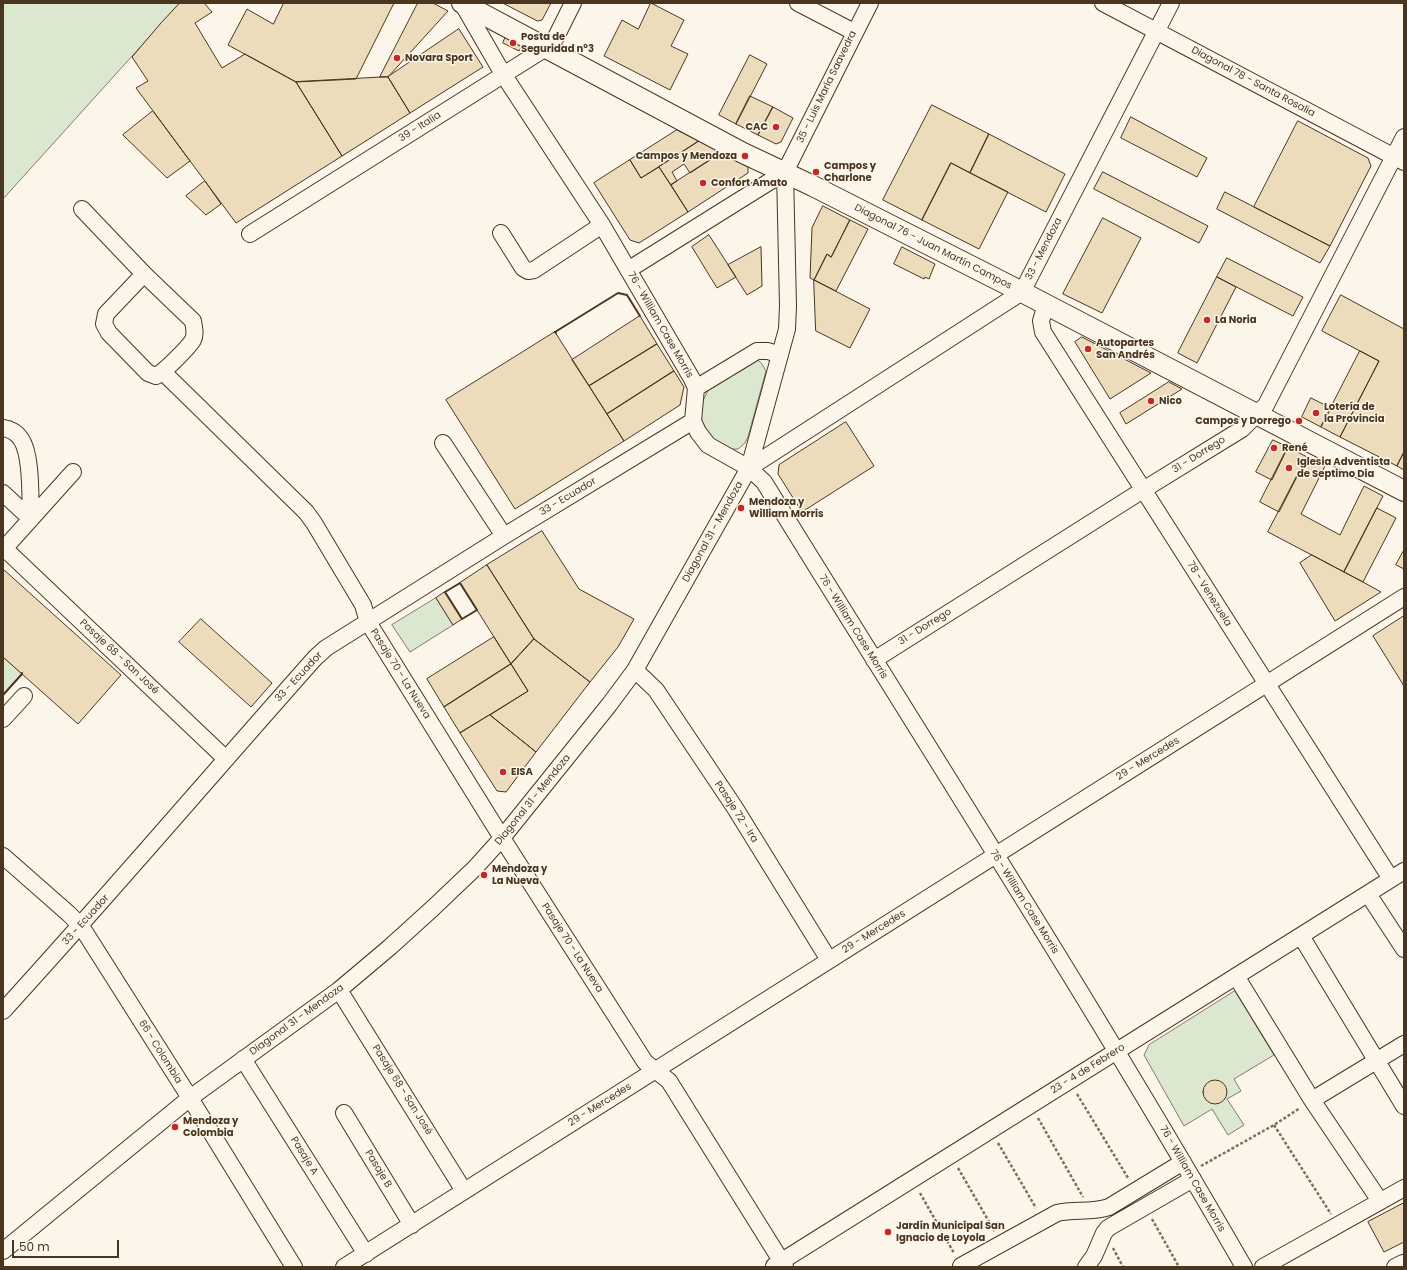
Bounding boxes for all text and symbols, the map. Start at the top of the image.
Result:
street label: 35 - Luis María Saavedra [795,29,859,145]
place label: Posta de Seguridad n°3 [521,31,594,54]
marker: Posta de Seguridad n°3 [508,38,518,48]
street label: Diagonal 78 - Santa Rosalía [1189,44,1317,120]
place label: Novara Sport [405,52,473,64]
marker: Novara Sport [392,53,402,63]
street label: 39 - Italia [397,109,443,145]
place label: CAC [745,121,768,133]
marker: CAC [771,122,781,132]
place label: Campos y Mendoza [636,150,737,162]
marker: Campos y Mendoza [740,151,750,161]
place label: Campos y Charlone [824,160,876,184]
marker: Campos y Charlone [811,167,821,177]
place label: Confort Amato [711,177,787,189]
marker: Confort Amato [698,178,708,188]
street label: Diagonal 76 - Juan Martín Campos [852,202,1014,292]
street label: 33 - Mendoza [1023,216,1065,282]
street label: 76 - William Case Morris [625,270,695,380]
place label: La Noria [1215,314,1257,326]
marker: La Noria [1202,315,1212,325]
place label: Autopartes San Andrés [1096,337,1155,360]
marker: Autopartes San Andrés [1083,344,1093,354]
place label: Nico [1159,395,1182,407]
marker: Nico [1146,396,1156,406]
place label: Lotería de la Provincia [1324,401,1384,424]
marker: Lotería de la Provincia [1311,408,1321,418]
place label: Campos y Dorrego [1195,415,1291,427]
marker: Campos y Dorrego [1294,416,1304,426]
street label: 31 - Dorrego [1170,434,1228,476]
place label: René [1282,442,1308,454]
marker: René [1269,443,1279,453]
place label: Iglesia Adventista de Septimo Dia [1297,456,1390,480]
marker: Iglesia Adventista de Septimo Dia [1284,463,1294,473]
street label: 33 - Ecuador [538,475,598,519]
street label: Diagonal 31 - Mendoza [680,480,746,584]
place label: Mendoza y William Morris [749,496,823,520]
marker: Mendoza y William Morris [736,503,746,513]
street label: 78 - Venezuela [1184,559,1234,629]
street label: 76 - William Case Morris [816,573,890,681]
street label: 31 - Dorrego [896,606,954,648]
street label: Pasaje 68 - San José [77,617,161,697]
street label: Pasaje 70 - La Nueva [367,627,433,721]
street label: 33 - Ecuador [273,650,325,704]
street label: 29 - Mercedes [1114,735,1182,783]
street label: Diagonal 31 - Mendoza [493,752,573,848]
place label: EISA [511,766,533,778]
marker: EISA [498,767,508,777]
street label: Pasaje 72 - Ira [712,779,760,845]
street label: 76 - William Case Morris [987,848,1061,956]
place label: Mendoza y La Nueva [492,863,547,886]
marker: Mendoza y La Nueva [479,870,489,880]
street label: 33 - Ecuador [60,892,112,948]
street label: Pasaje 70 - La Nueva [539,901,605,995]
street label: 29 - Mercedes [840,908,908,956]
street label: Diagonal 31 - Mendoza [248,982,346,1058]
street label: 66 - Colombia [136,1018,184,1086]
street label: 23 - 4 de Febrero [1049,1041,1127,1097]
street label: Pasaje 68 - San José [369,1043,435,1137]
street label: 29 - Mercedes [566,1081,634,1129]
place label: Mendoza y Colombia [183,1115,238,1138]
marker: Mendoza y Colombia [170,1122,180,1132]
street label: 76 - William Case Morris [1157,1124,1227,1234]
street label: Pasaje A [288,1135,320,1177]
street label: Pasaje B [362,1148,394,1190]
place label: Jardín Municipal San Ignacio de Loyola [896,1220,1005,1244]
marker: Jardín Municipal San Ignacio de Loyola [883,1227,893,1237]
scale bar [14,1232,121,1258]
text: 50 m [19,1238,50,1255]

